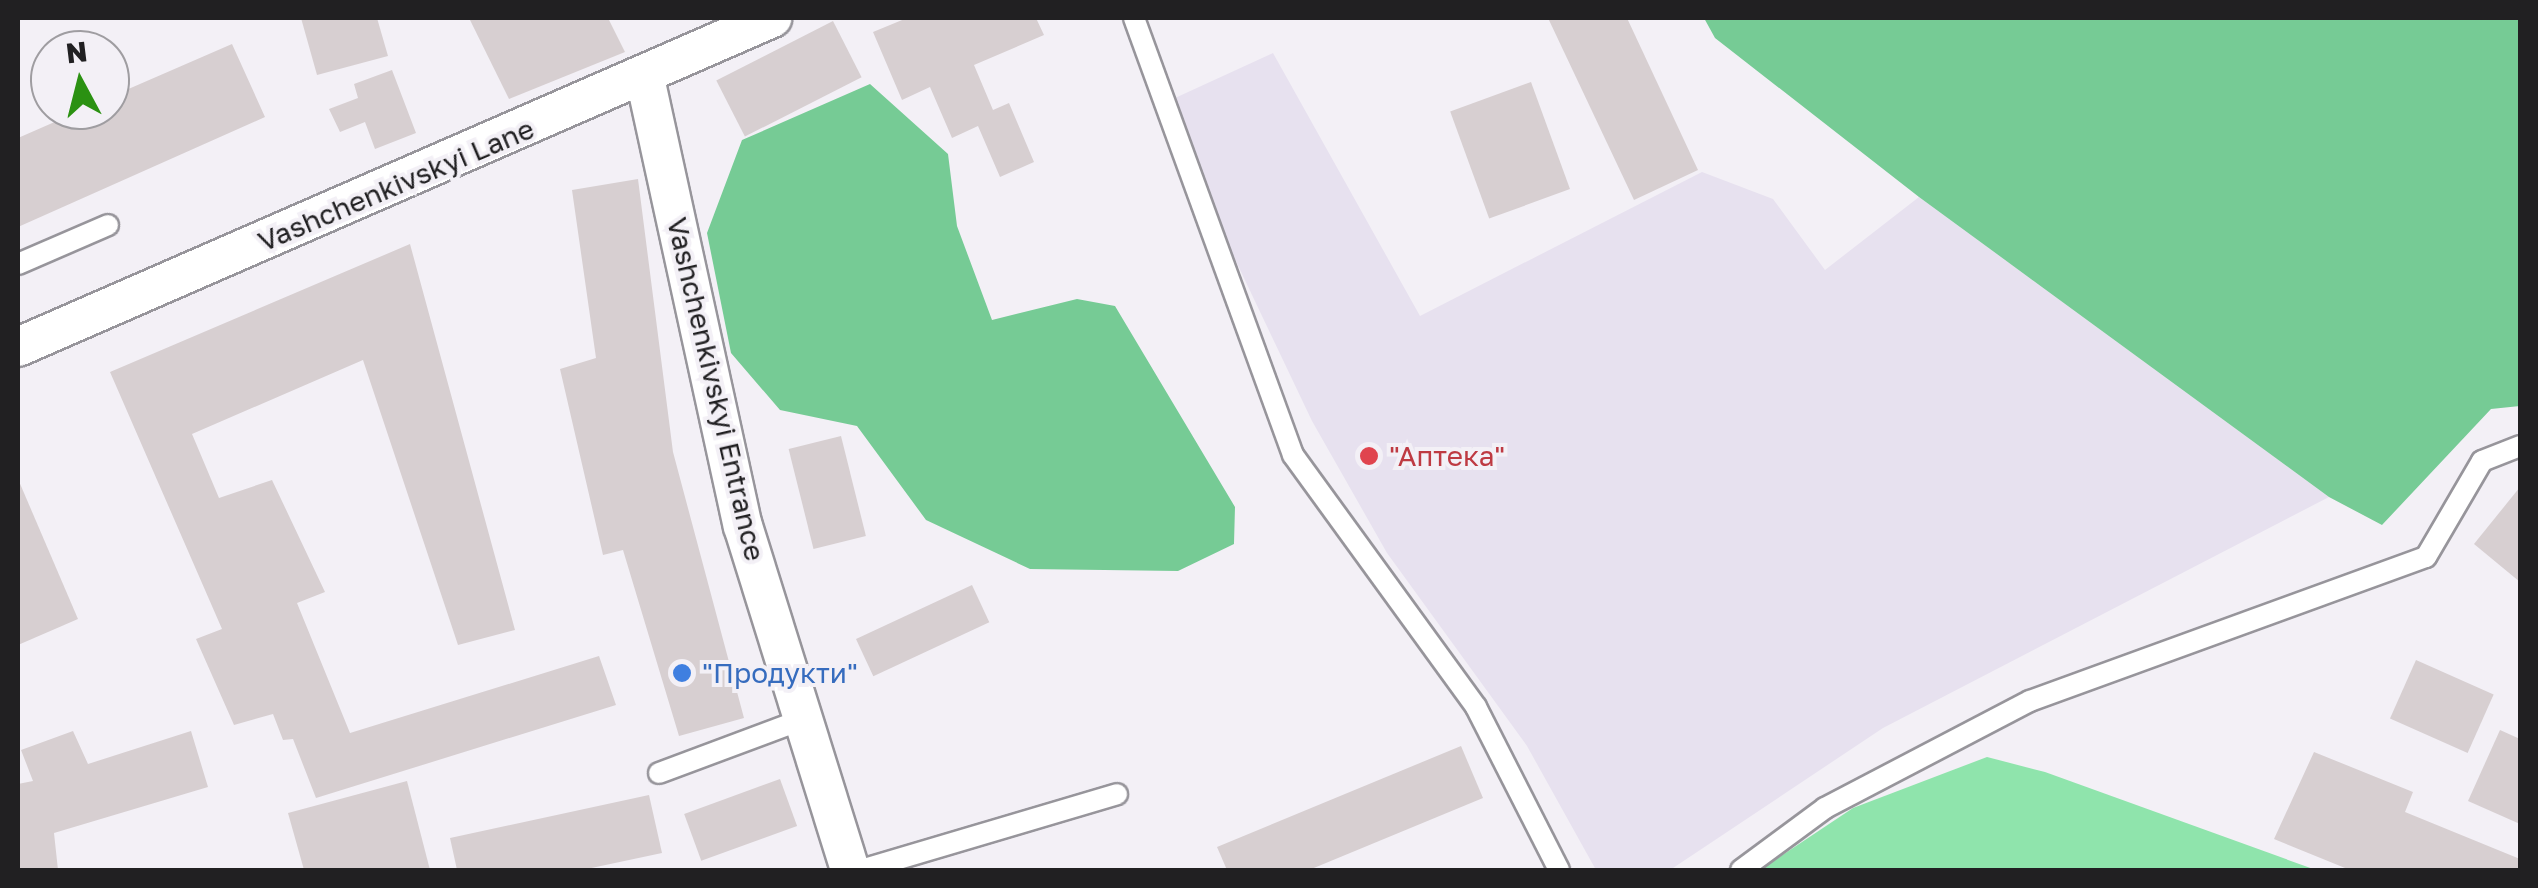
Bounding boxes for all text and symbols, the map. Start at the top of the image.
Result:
north arrow [30,30,130,130]
text: N [64,34,89,69]
street label: Vashchenkivskyi Lane [253,112,539,258]
street label: Vashchenkivskyi Entrance [660,214,772,564]
place label: "Аптека" [1389,439,1505,473]
marker: "Аптека" [1358,445,1380,467]
place label: "Продукти" [702,656,858,690]
marker: "Продукти" [671,662,693,684]

